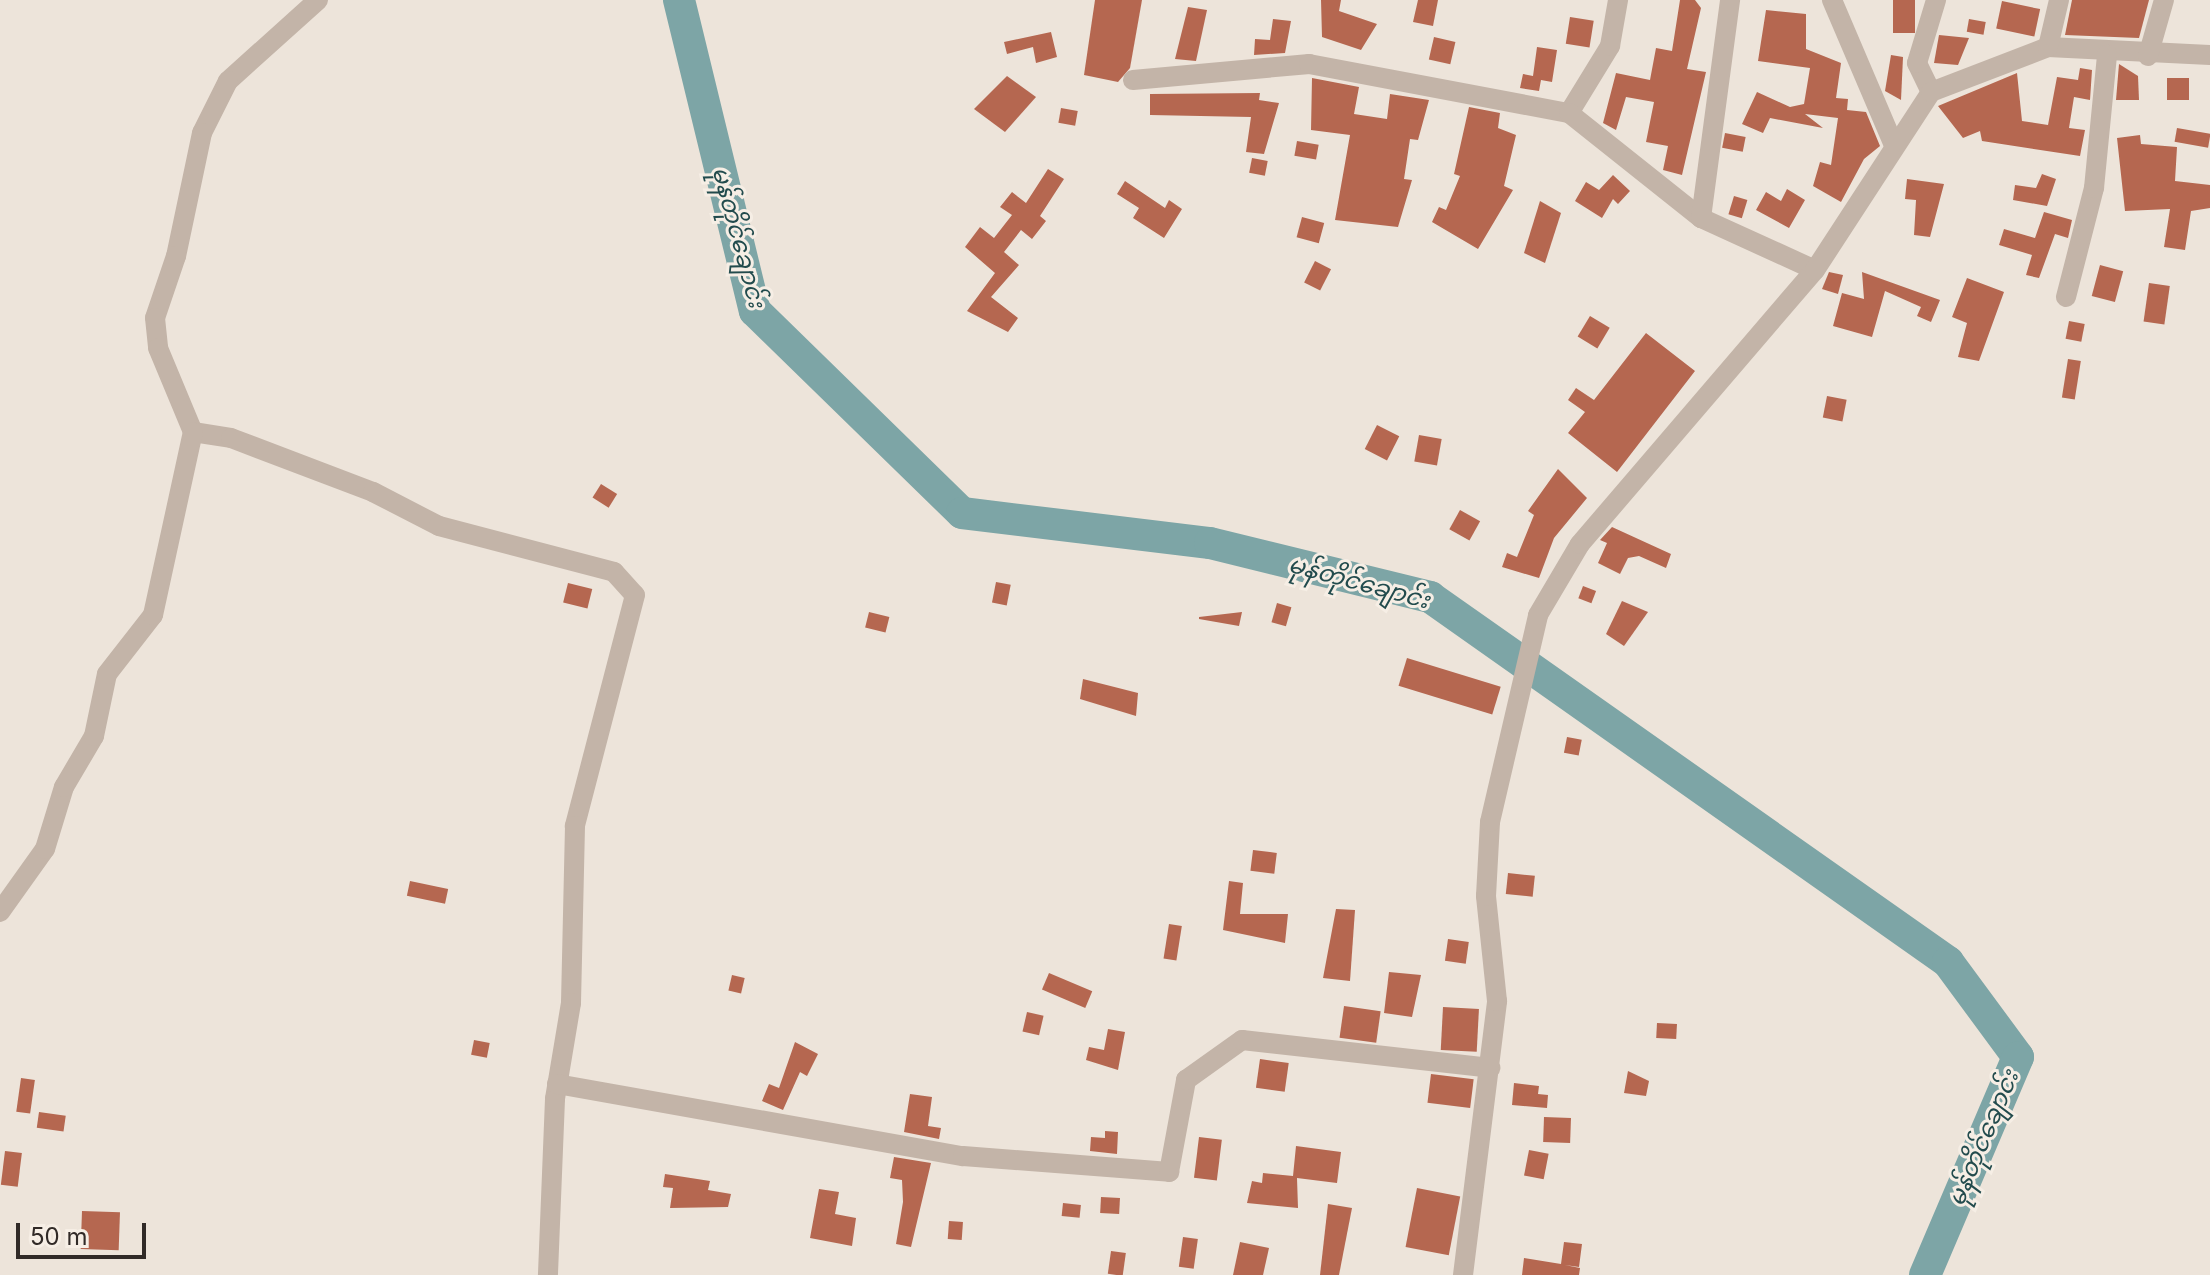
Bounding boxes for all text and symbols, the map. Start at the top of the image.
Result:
water label: မုန်တိုင်ချောင်း [706,163,772,311]
water label: မုန်တိုင်ချောင်း [1285,549,1433,615]
water label: မုန်တိုင်ချောင်း [1942,1066,2024,1210]
scale bar [20,1207,150,1257]
text: 50 m [30,1222,88,1251]

